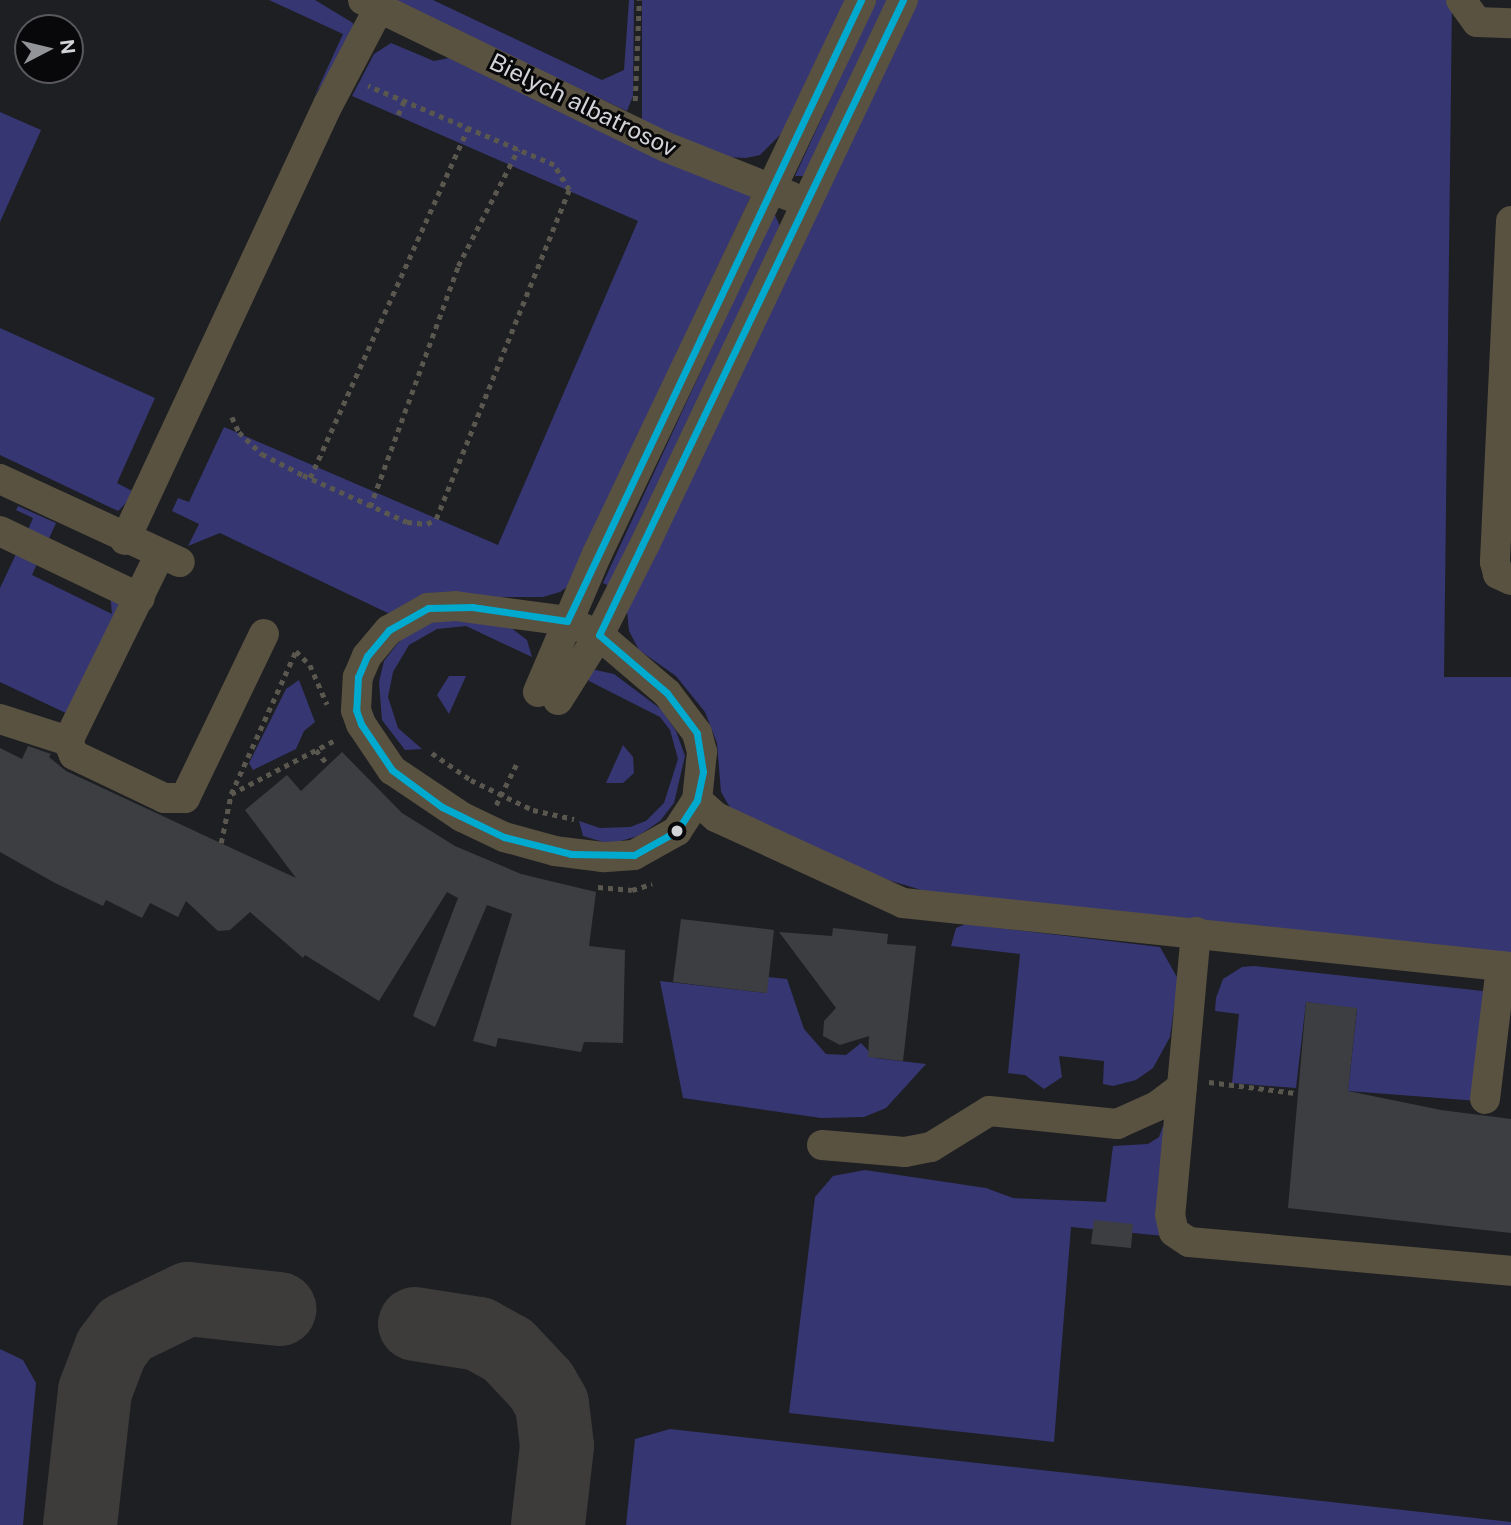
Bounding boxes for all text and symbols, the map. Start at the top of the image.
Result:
north arrow [14,14,84,84]
text: N [56,38,80,55]
street label: Bielych albatrosov [485,47,681,163]
unlabelled marker [670,824,684,838]

